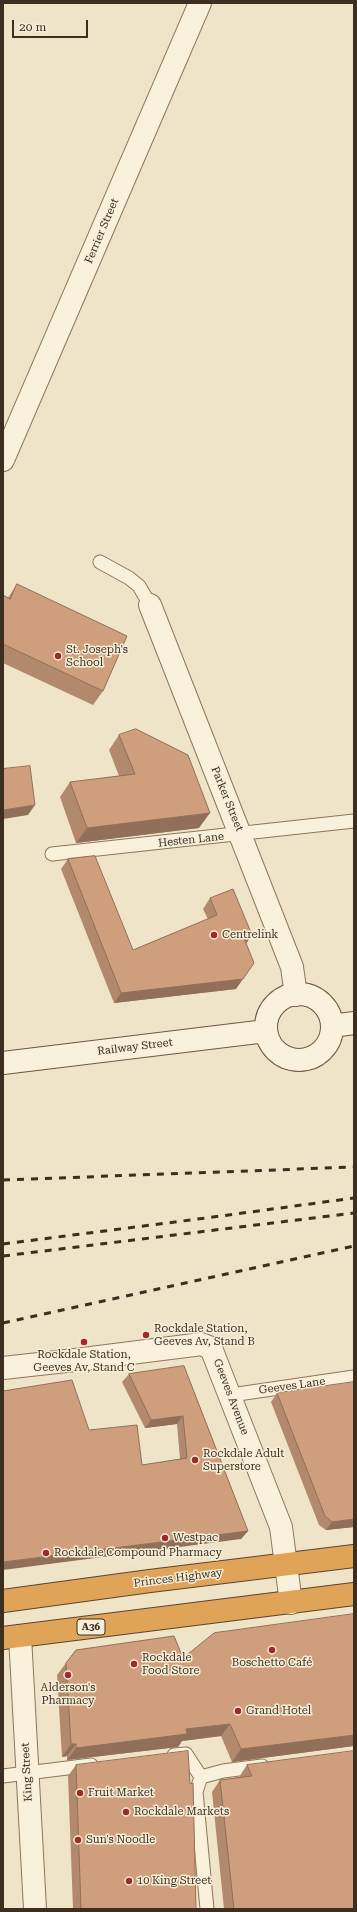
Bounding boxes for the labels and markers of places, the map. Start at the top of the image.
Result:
place label: St. Joseph's School [66,643,128,669]
marker: St. Joseph's School [53,651,63,661]
place label: Centrelink [222,928,278,942]
marker: Centrelink [209,930,219,940]
place label: Rockdale Station, Geeves Av, Stand B [154,1322,255,1348]
marker: Rockdale Station, Geeves Av, Stand B [141,1330,151,1340]
marker: Rockdale Station, Geeves Av, Stand C [79,1337,89,1347]
place label: Rockdale Station, Geeves Av, Stand C [33,1348,135,1374]
place label: Rockdale Adult Superstore [203,1447,284,1473]
marker: Rockdale Adult Superstore [190,1455,200,1465]
place label: Westpac [173,1531,218,1545]
marker: Westpac [160,1533,170,1543]
place label: Rockdale Compound Pharmacy [54,1546,222,1560]
marker: Rockdale Compound Pharmacy [41,1548,51,1558]
marker: Boschetto Café [267,1645,277,1655]
place label: Rockdale Food Store [142,1651,199,1677]
place label: Boschetto Café [232,1656,312,1670]
marker: Rockdale Food Store [129,1659,139,1669]
marker: Alderson's Pharmacy [63,1670,73,1680]
place label: Alderson's Pharmacy [41,1681,95,1707]
place label: Grand Hotel [246,1704,311,1718]
marker: Grand Hotel [233,1706,243,1716]
place label: Fruit Market [88,1786,154,1800]
marker: Fruit Market [75,1788,85,1798]
place label: Rockdale Markets [134,1805,229,1819]
marker: Rockdale Markets [121,1807,131,1817]
place label: Sun's Noodle [86,1833,155,1847]
marker: Sun's Noodle [73,1835,83,1845]
place label: 10 King Street [137,1874,211,1888]
marker: 10 King Street [124,1876,134,1886]

